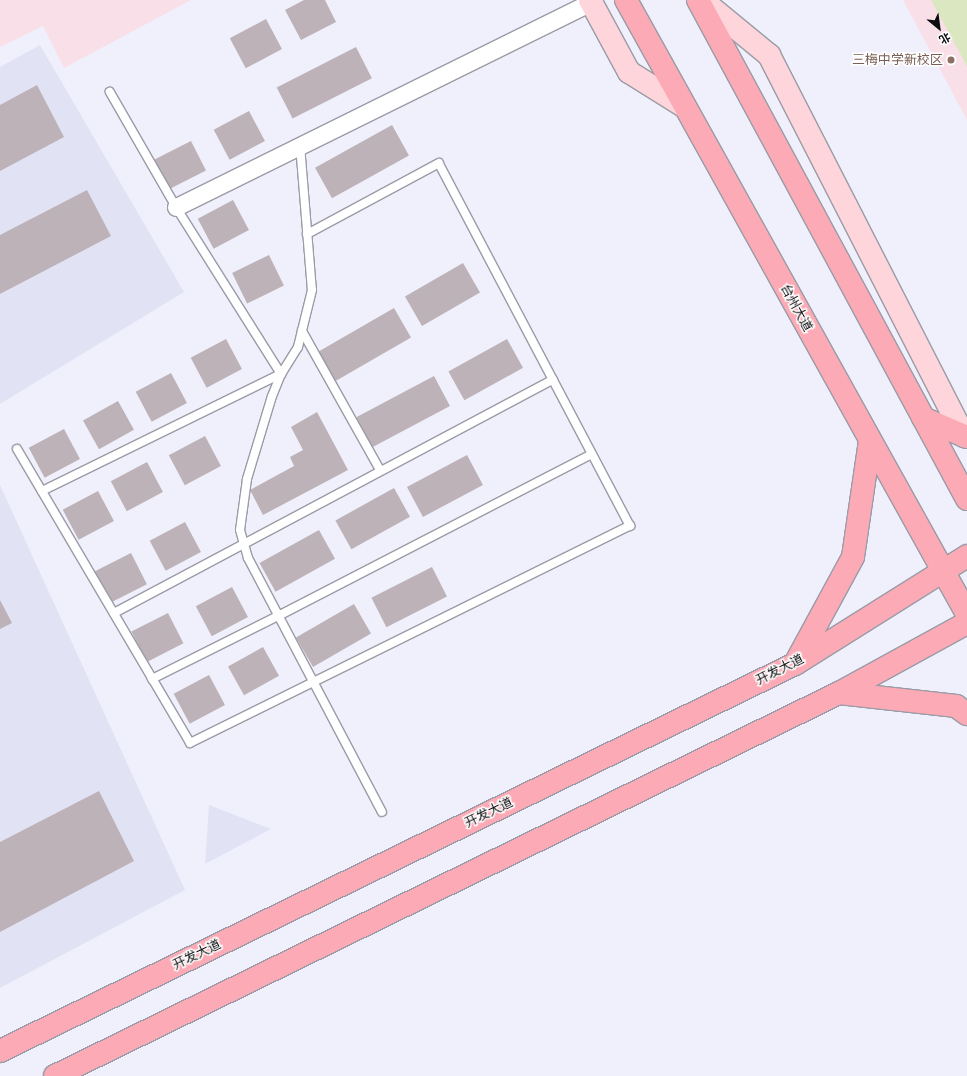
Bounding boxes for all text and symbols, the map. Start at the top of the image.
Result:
north arrow [919,8,959,48]
text: 北 [937,30,953,47]
place label: 三梅中学新校区 [852,52,943,68]
marker: 三梅中学新校区 [946,55,956,65]
street label: 台州大道 [777,281,815,335]
street label: 开发大道 [753,651,807,689]
street label: 开发大道 [462,795,516,831]
street label: 开发大道 [170,937,224,973]

